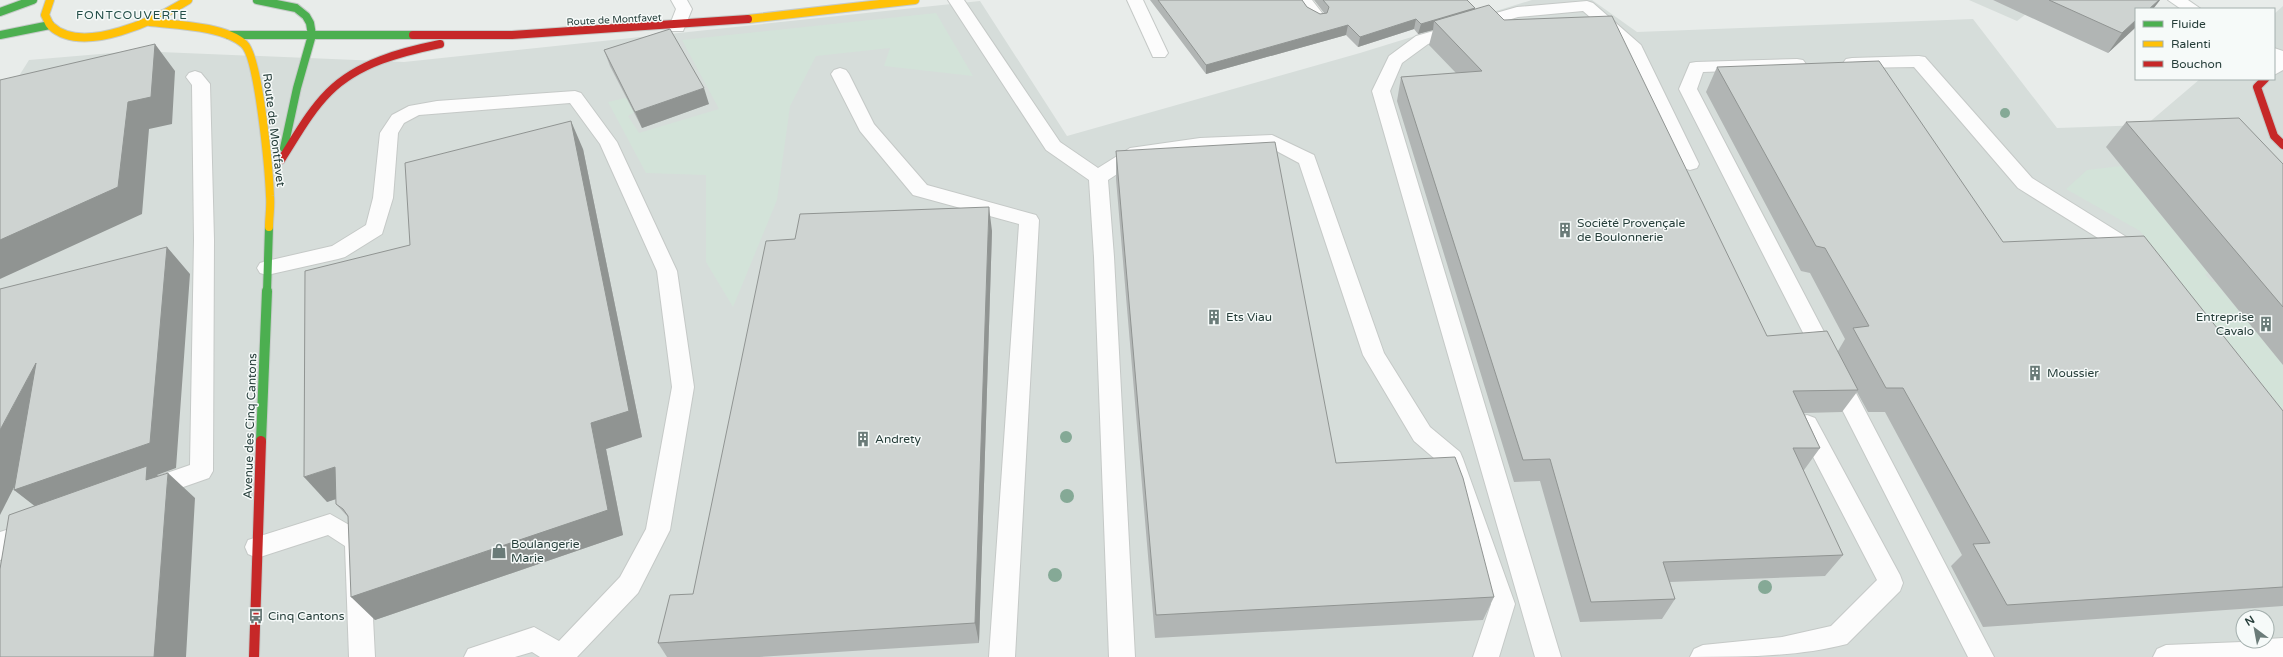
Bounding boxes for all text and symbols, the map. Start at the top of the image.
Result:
district label: FONTCOUVERTE [76,8,188,22]
legend [2135,8,2275,80]
street label: Route de Montfavet [566,12,662,28]
text: Fluide [2171,17,2206,31]
text: Ralenti [2171,37,2211,51]
text: Bouchon [2171,57,2222,71]
street label: Route de Montfavet [260,72,288,188]
place label: Société Provençale de Boulonnerie [1577,216,1685,244]
building icon: Société Provençale de Boulonnerie [1556,221,1574,239]
building icon: Ets Viau [1205,308,1223,326]
place label: Ets Viau [1226,310,1272,324]
place label: Entreprise Cavalo [2196,310,2254,338]
building icon: Entreprise Cavalo [2257,315,2275,333]
street label: Avenue des Cinq Cantons [240,353,260,499]
building icon: Moussier [2026,364,2044,382]
place label: Moussier [2047,366,2099,380]
building icon: Andrety [854,430,872,448]
place label: Andrety [875,432,921,446]
place label: Boulangerie Marie [511,537,580,565]
shop icon: Boulangerie Marie [490,542,508,560]
bus stop icon: Cinq Cantons [247,607,265,625]
place label: Cinq Cantons [268,609,345,623]
north arrow [2235,609,2275,649]
text: N [2243,613,2257,629]

